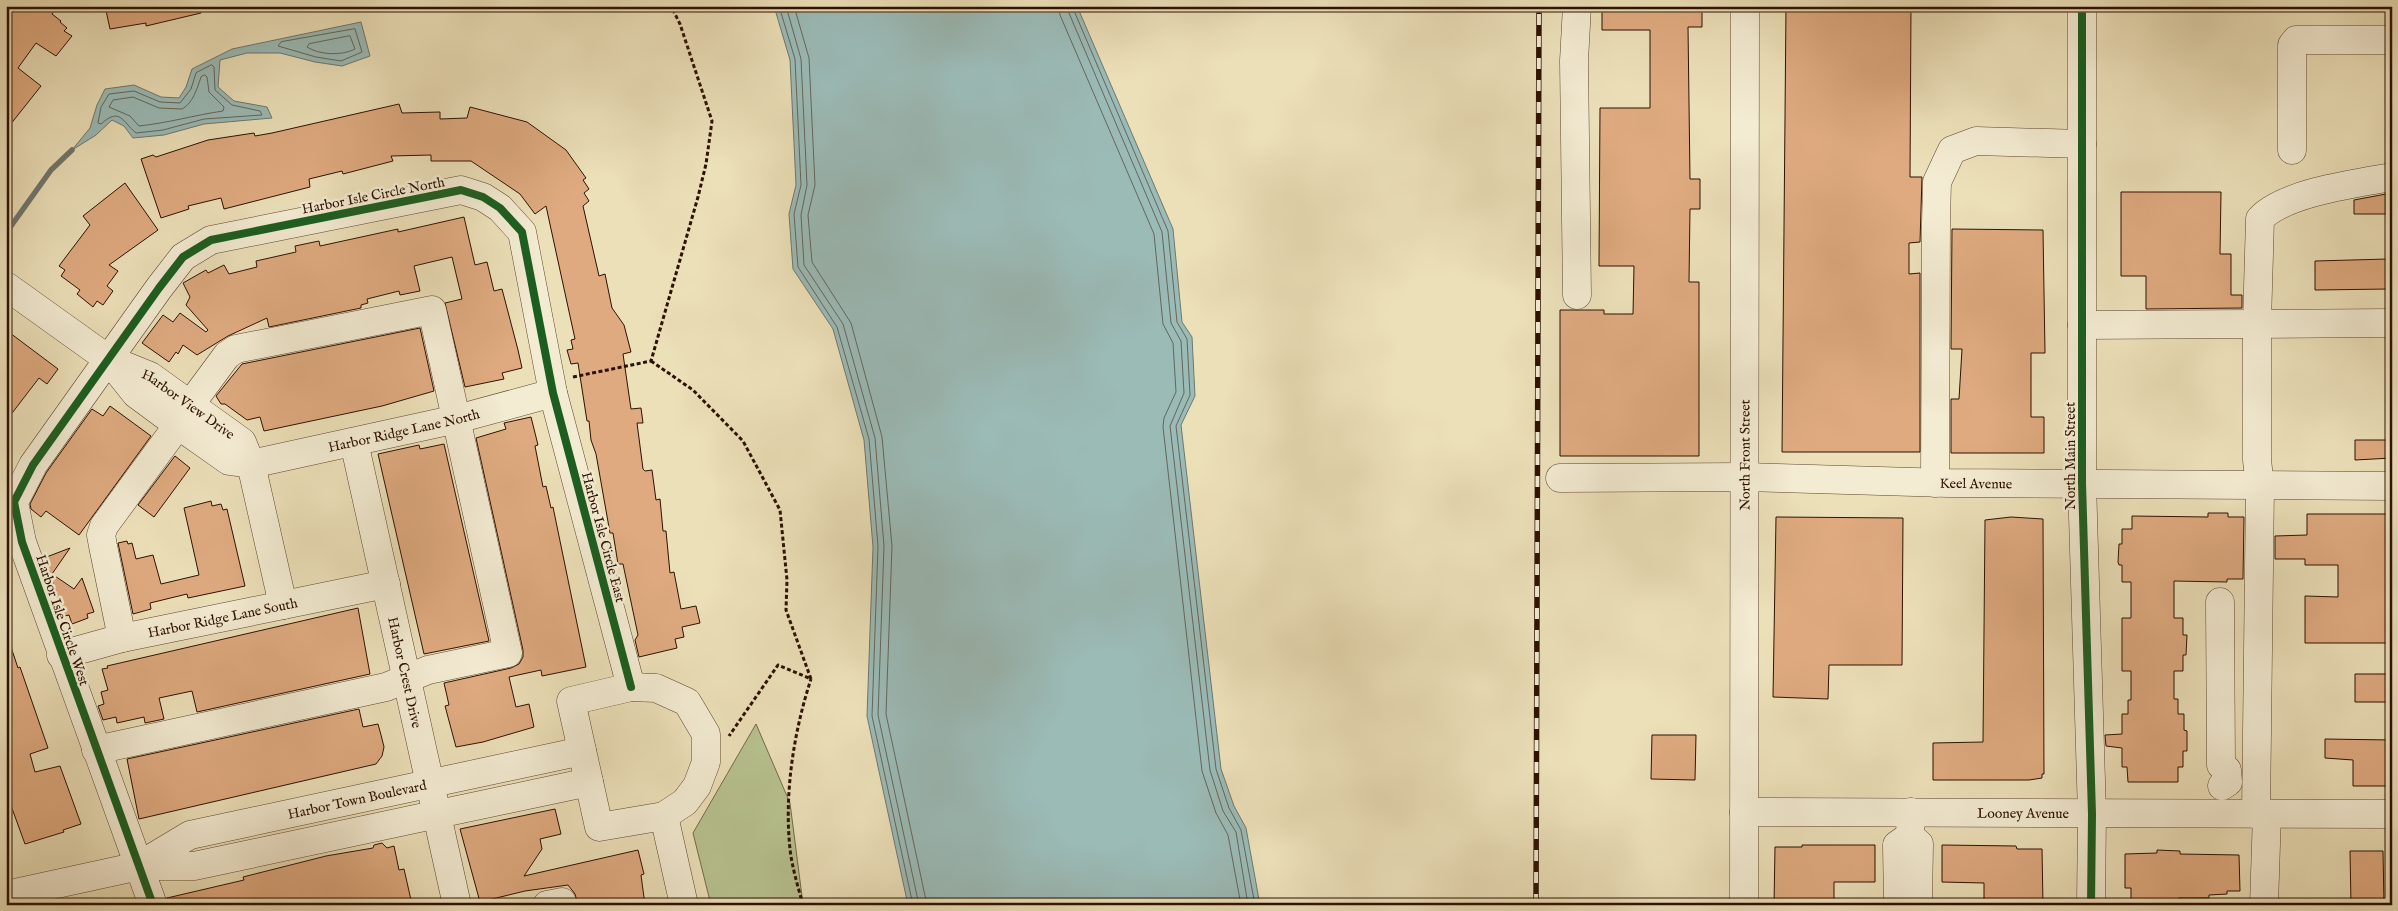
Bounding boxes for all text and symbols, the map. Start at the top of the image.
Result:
street label: Harbor Isle Circle North [300,173,447,219]
street label: Harbor View Drive [139,366,238,444]
street label: North Front Street [1736,399,1755,511]
street label: North Main Street [2062,402,2080,510]
street label: Harbor Ridge Lane North [326,405,482,457]
street label: Harbor Isle Circle East [577,470,629,605]
street label: Keel Avenue [1939,475,2013,493]
street label: Harbor Isle Circle West [31,552,93,688]
street label: Harbor Ridge Lane South [146,594,300,643]
street label: Harbor Crest Drive [383,615,425,730]
street label: Harbor Town Boulevard [286,776,429,824]
street label: Looney Avenue [1977,805,2070,823]

